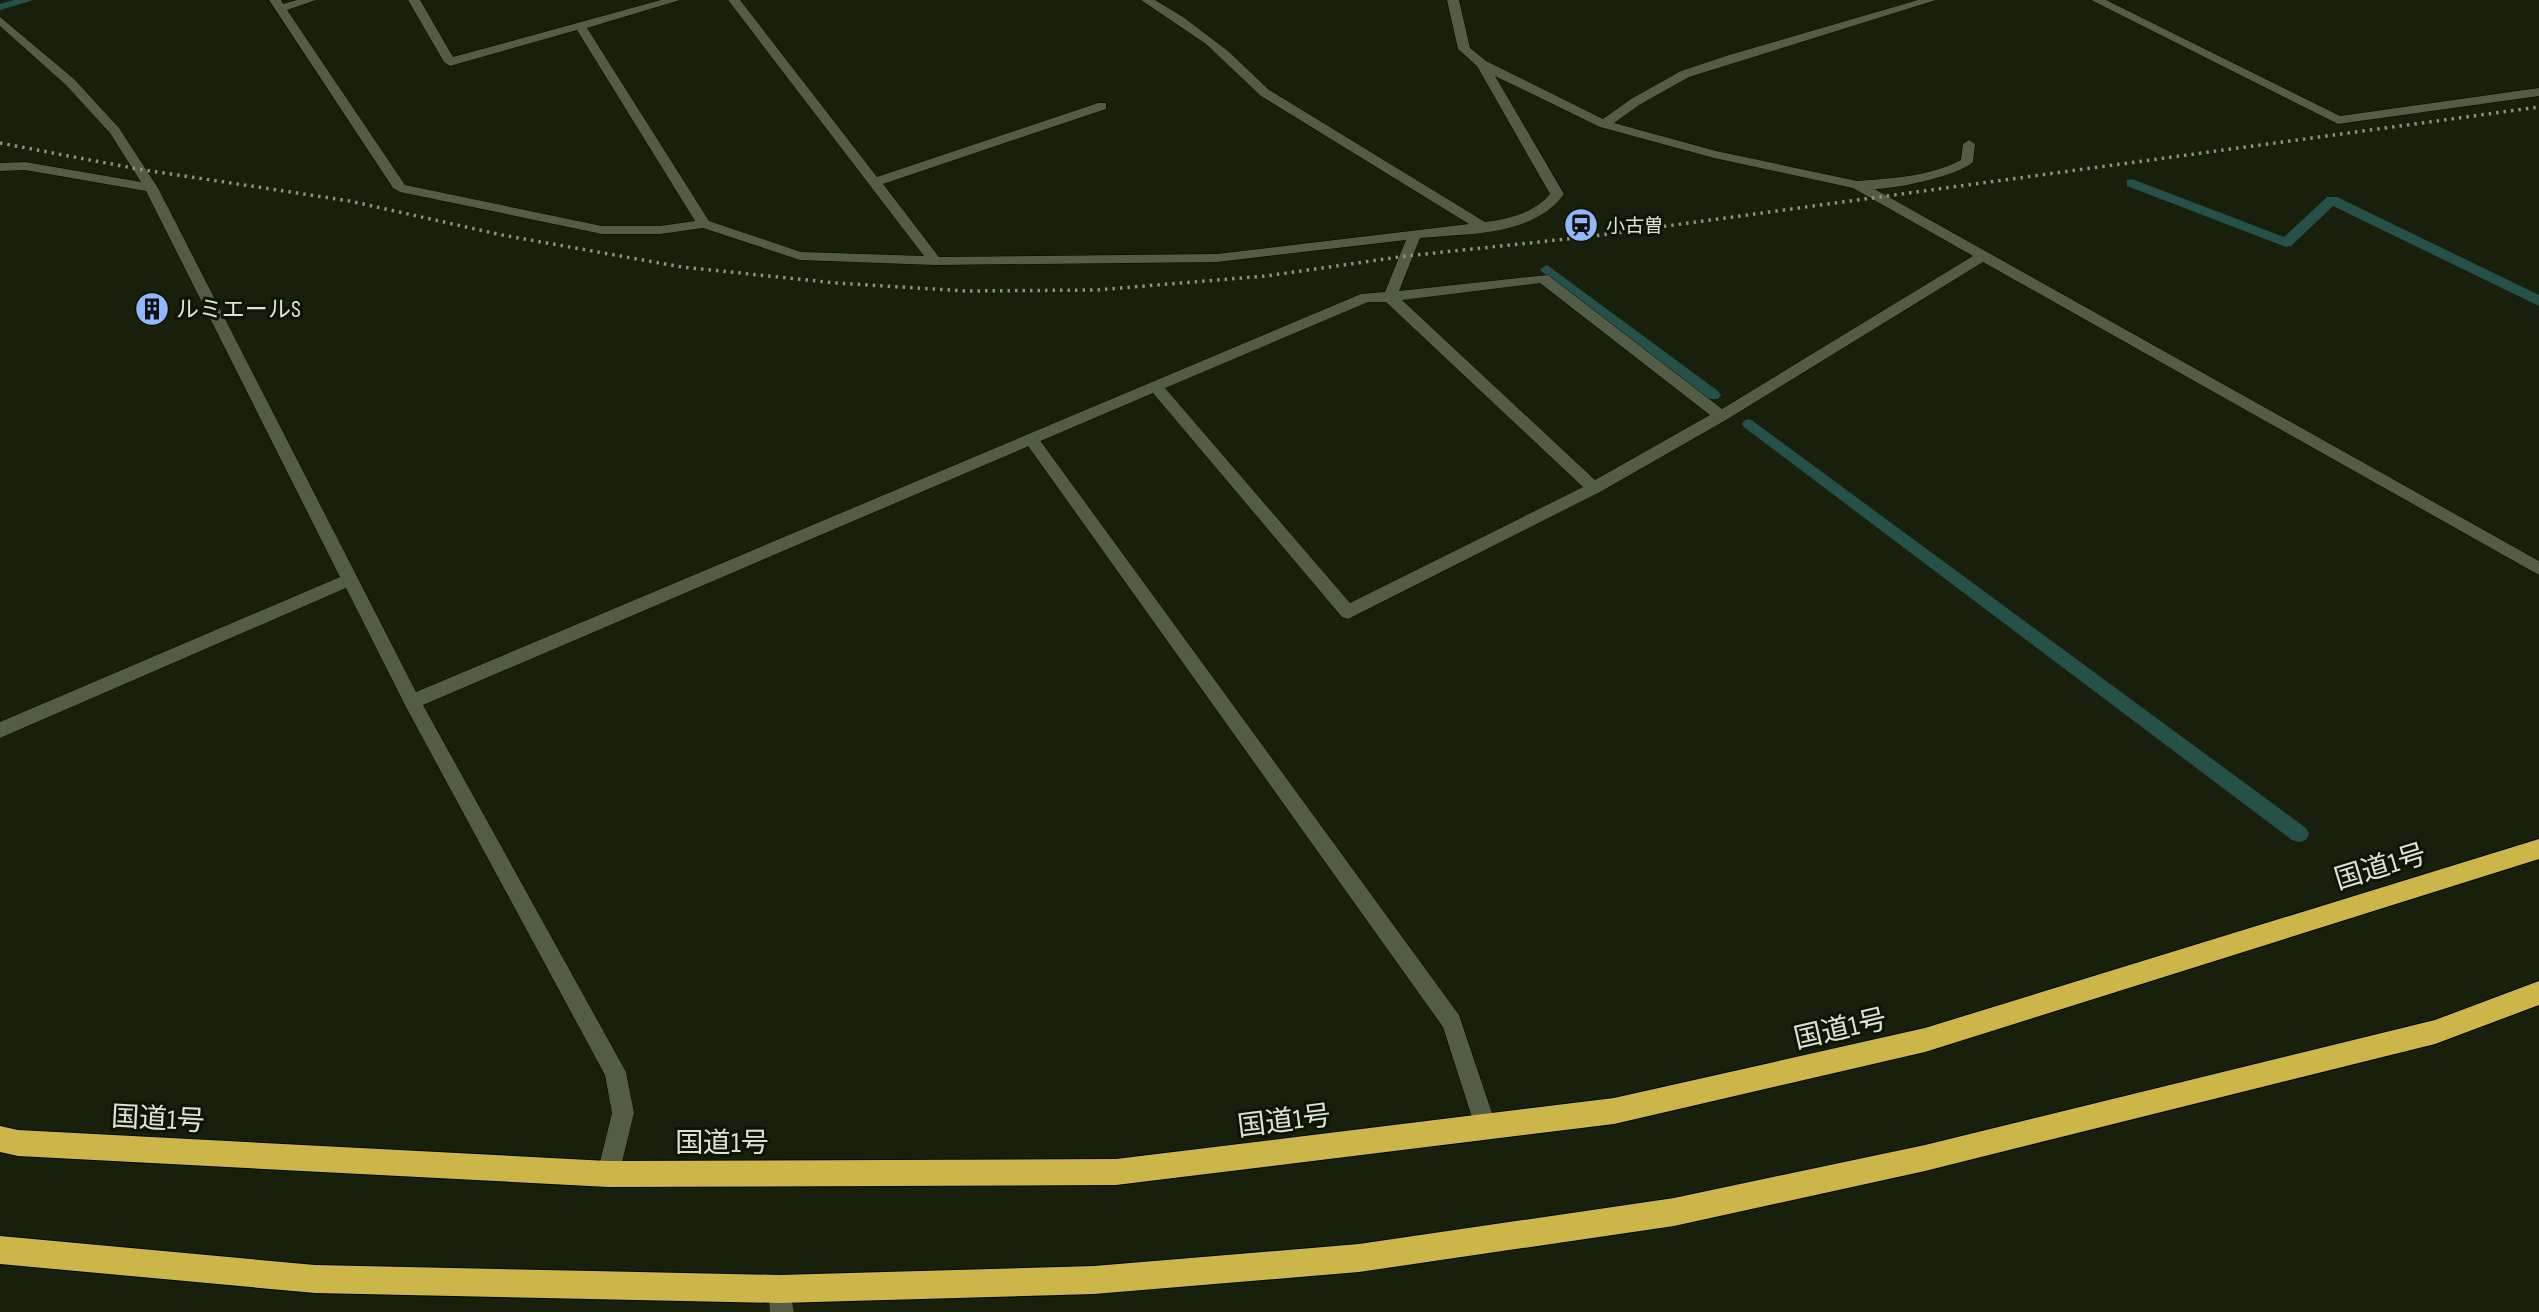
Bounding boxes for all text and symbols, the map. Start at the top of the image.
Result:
station icon: 小古曽 [1562,206,1600,244]
place label: 小古曽 [1606,215,1663,238]
building icon: ルミエールS [133,290,171,328]
place label: ルミエールS [176,296,301,324]
street label: 国道1号 [2331,838,2430,897]
street label: 国道1号 [1791,1003,1890,1056]
street label: 国道1号 [1236,1099,1333,1144]
street label: 国道1号 [110,1101,206,1138]
street label: 国道1号 [675,1127,769,1160]

